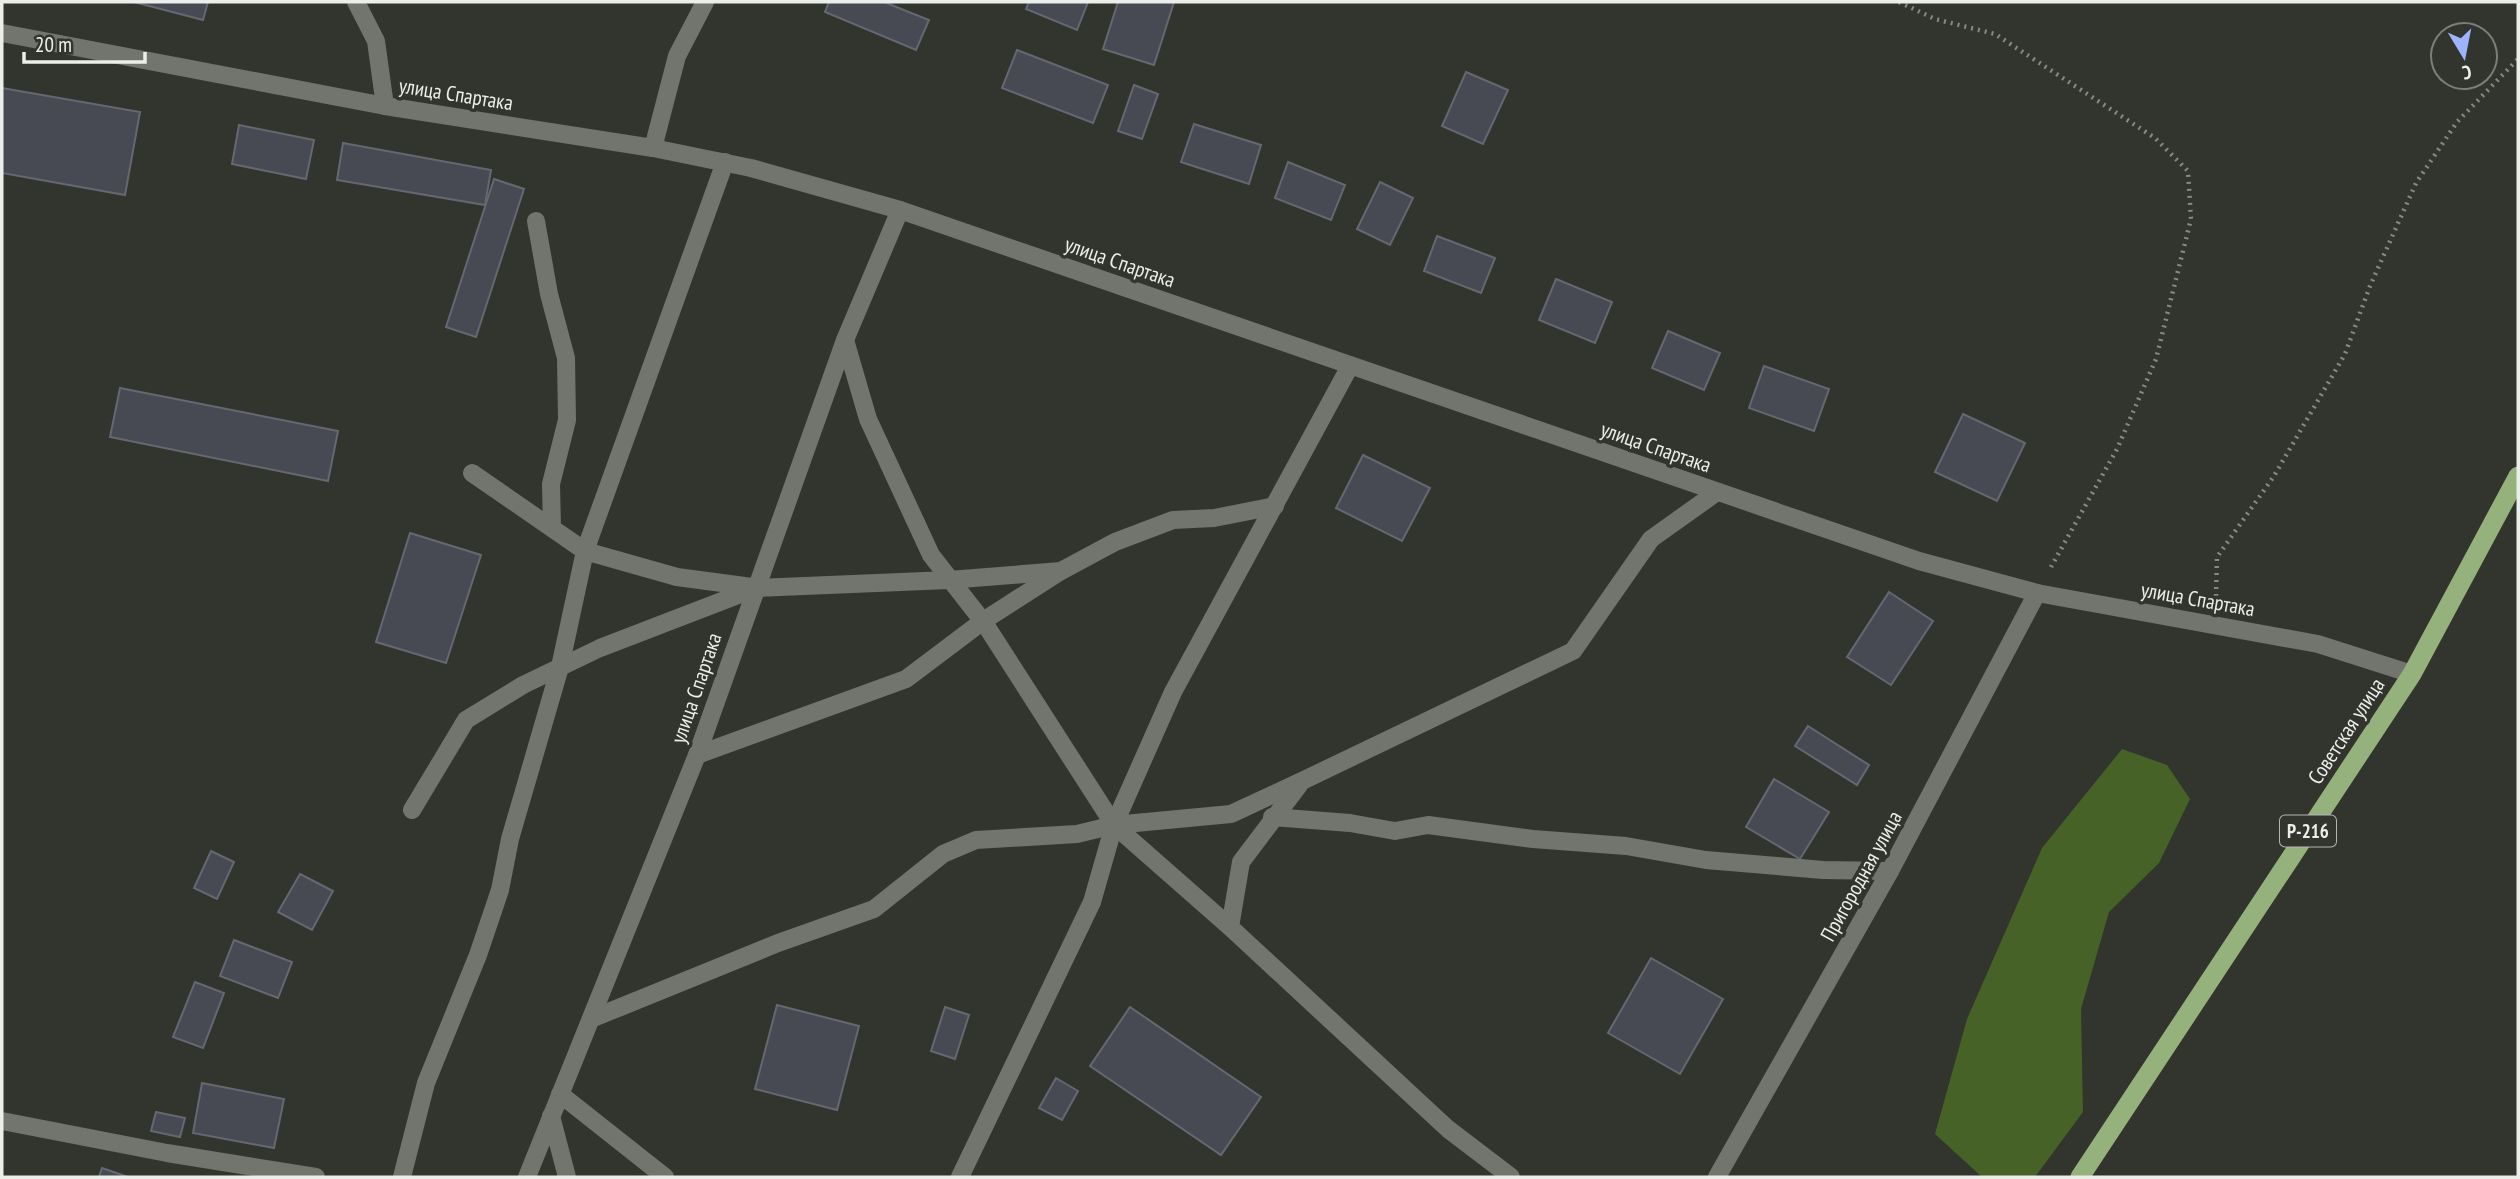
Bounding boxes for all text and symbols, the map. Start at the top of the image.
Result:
scale bar [24,21,145,65]
north arrow [2429,21,2499,91]
text: 20 m [35,31,72,58]
text: С [2460,60,2473,85]
street label: улица Спартака [397,72,515,116]
street label: улица Спартака [1061,230,1179,294]
street label: улица Спартака [1597,415,1715,479]
street label: улица Спартака [2139,576,2257,622]
street label: улица Спартака [664,629,728,747]
street label: Советская улица [2302,673,2390,789]
street label: Пригородная улица [1814,806,1908,946]
road number: Р-216 [2280,816,2336,846]

